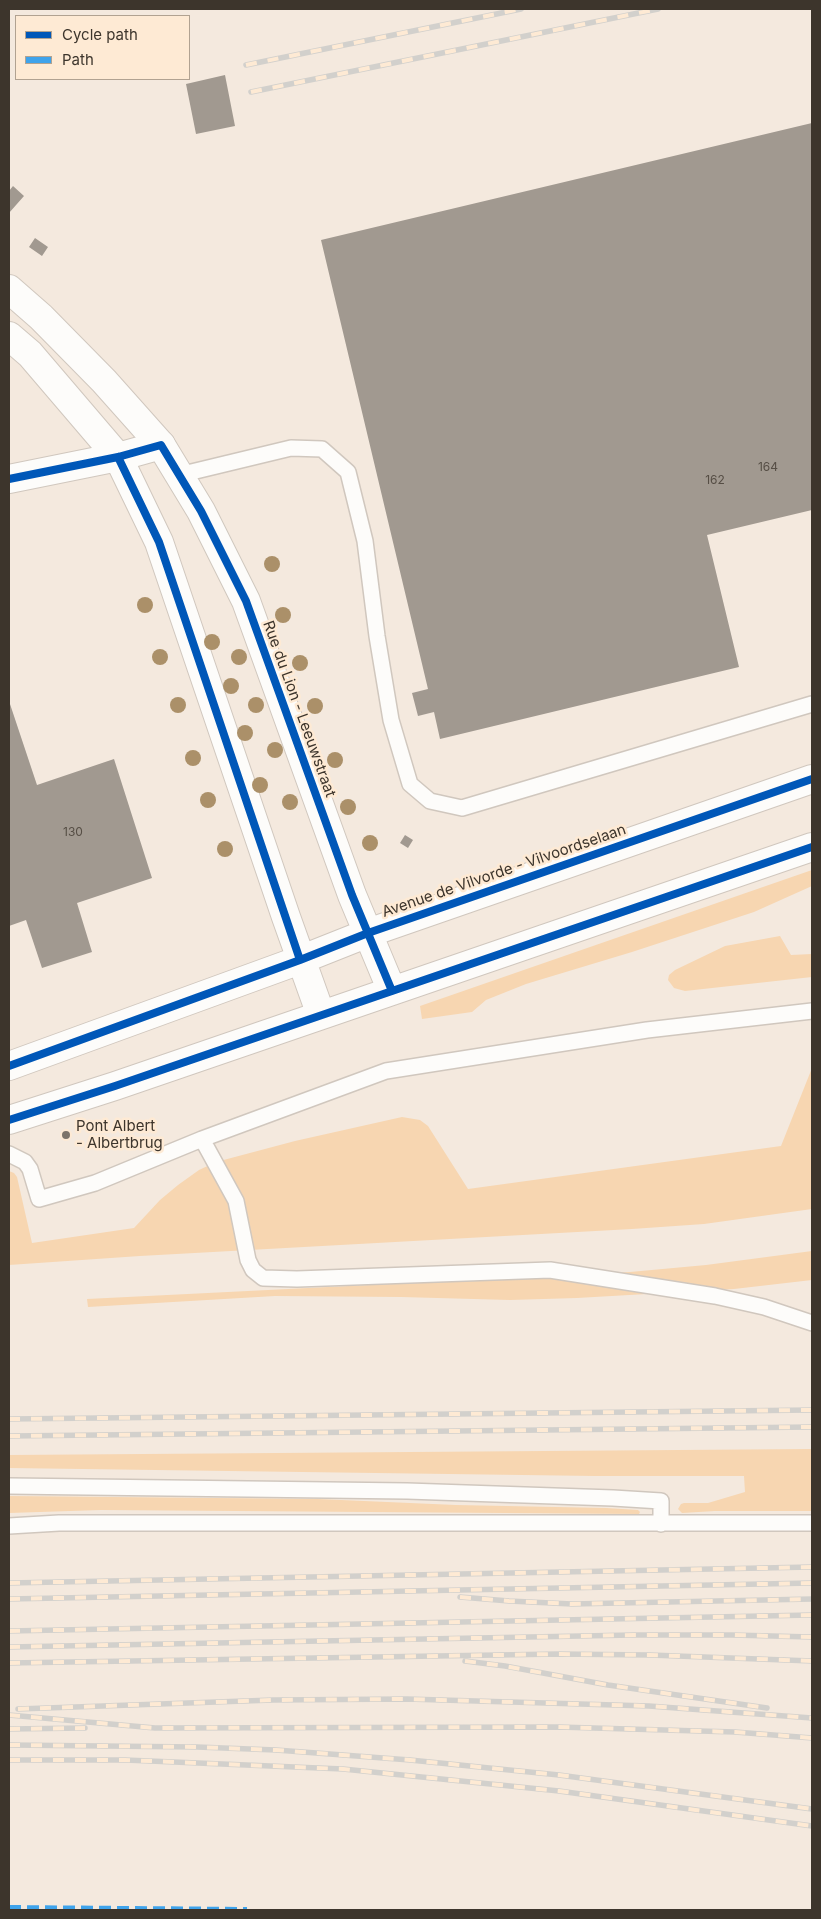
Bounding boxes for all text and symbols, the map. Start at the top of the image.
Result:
legend [15,15,190,80]
text: Cycle path [62,25,138,44]
text: Path [62,50,94,69]
house number: 164 [758,460,778,474]
house number: 162 [705,473,725,487]
street label: Rue du Lion - Leeuwstraat [259,618,339,800]
street label: Avenue de Vilvorde - Vilvoordselaan [380,821,628,921]
house number: 130 [63,825,83,839]
place label: Pont Albert - Albertbrug [76,1117,163,1152]
marker: Pont Albert - Albertbrug [60,1129,72,1141]

